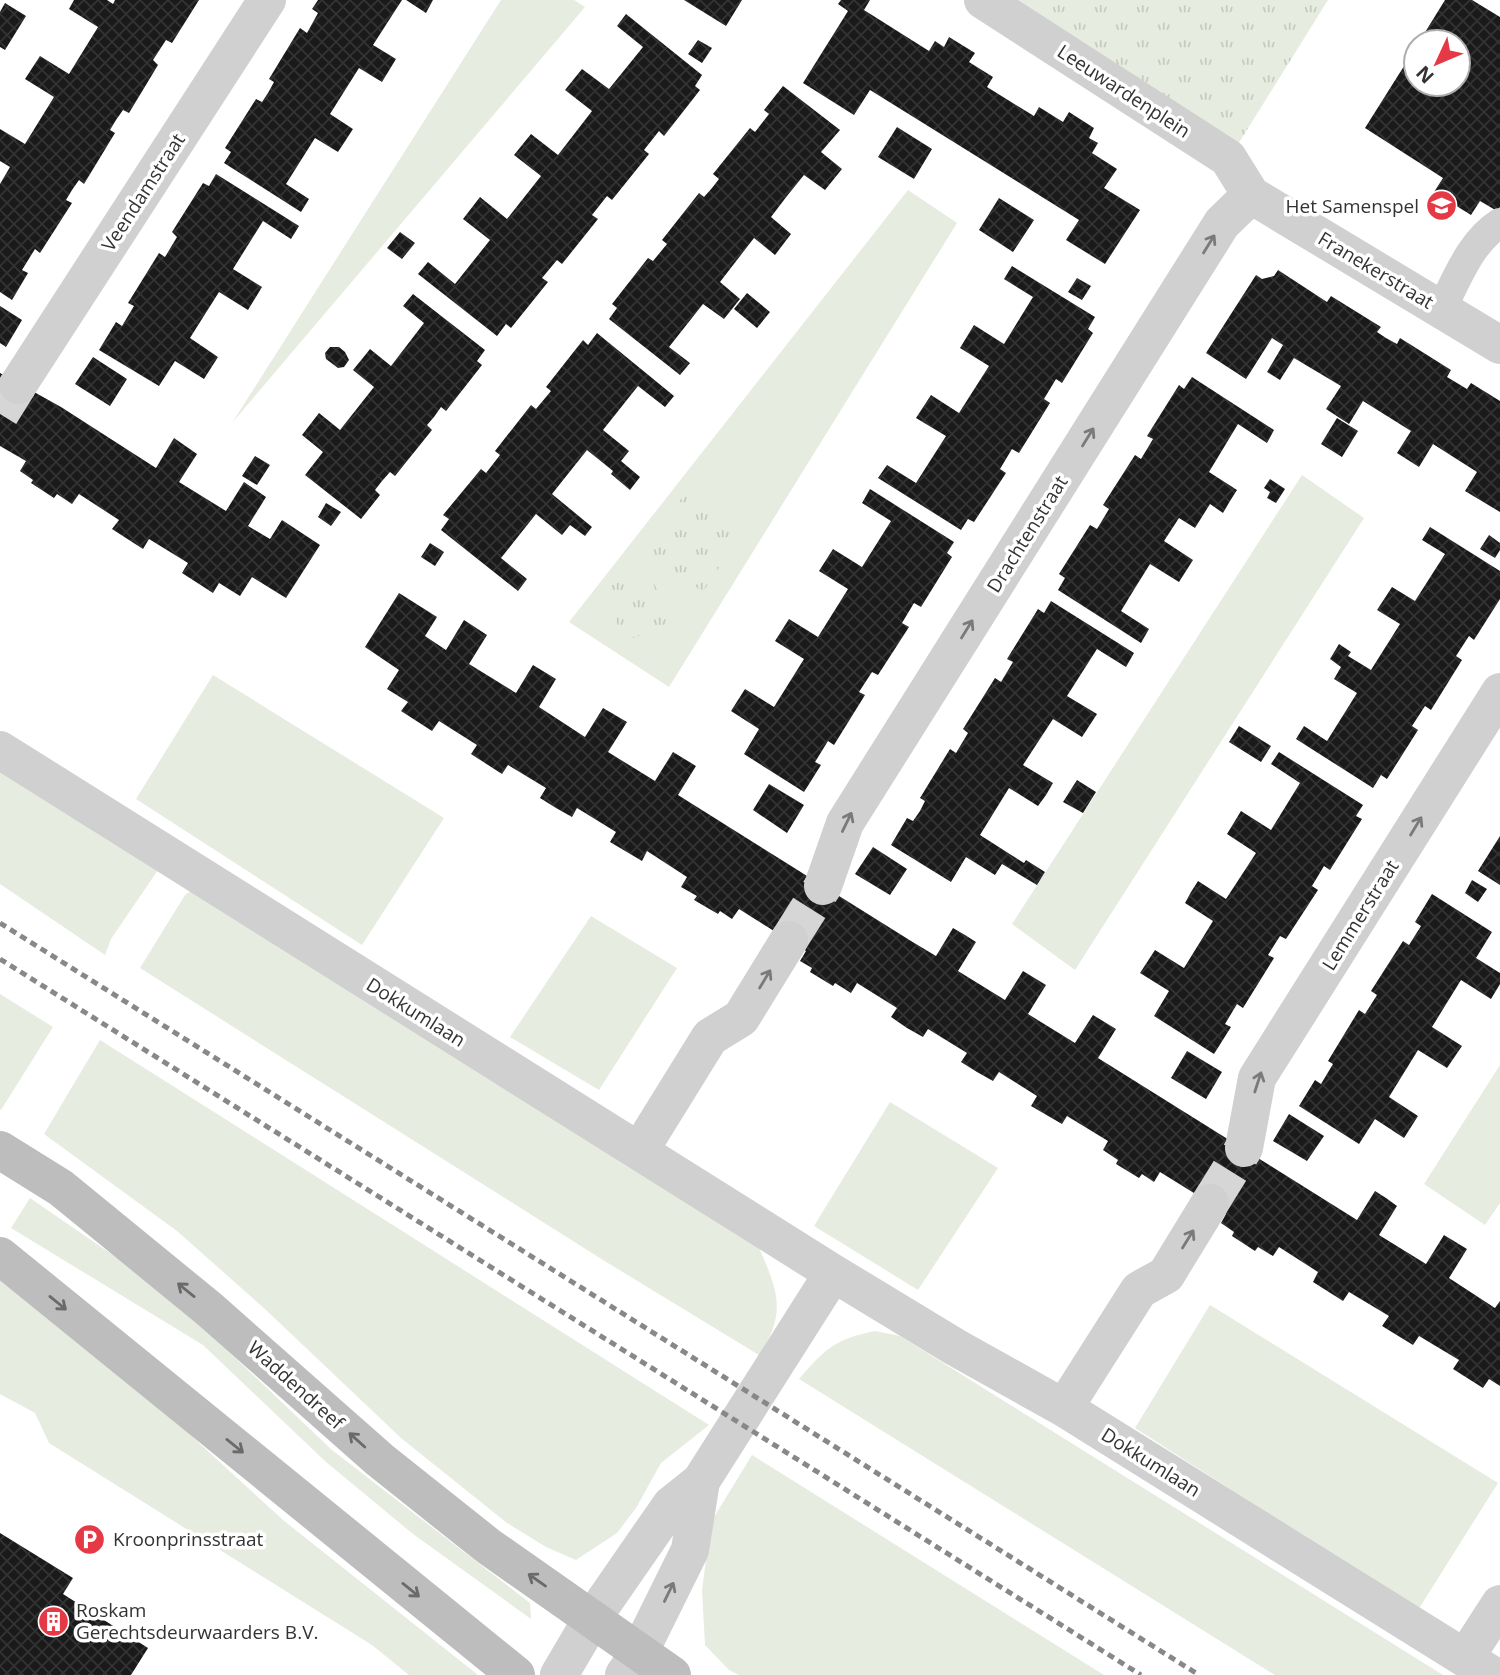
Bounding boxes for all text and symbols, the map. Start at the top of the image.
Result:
north arrow [1402,28,1472,98]
street label: Leeuwardenplein [1053,38,1195,144]
text: N [1410,60,1439,89]
street label: Veendamstraat [95,128,191,256]
school or university icon: Het Samenspel [1425,189,1459,223]
place label: Het Samenspel [1286,193,1419,219]
street label: Franekerstraat [1313,225,1439,315]
one-way arrow [1202,234,1216,254]
one-way arrow [1082,427,1096,447]
street label: Drachtenstraat [981,470,1073,597]
one-way arrow [961,620,975,640]
one-way arrow [840,812,854,833]
one-way arrow [1408,817,1423,836]
street label: Lemmerstraat [1316,855,1404,975]
one-way arrow [758,970,772,990]
street label: Dokkumlaan [362,971,470,1053]
one-way arrow [1253,1071,1265,1093]
one-way arrow [1181,1230,1195,1250]
one-way arrow [178,1282,196,1298]
one-way arrow [49,1295,67,1310]
street label: Waddendreef [242,1335,351,1436]
street label: Dokkumlaan [1097,1421,1205,1503]
one-way arrow [349,1432,367,1448]
one-way arrow [225,1439,243,1454]
parking icon: Kroonprinsstraat [73,1522,107,1556]
place label: Kroonprinsstraat [113,1526,264,1552]
one-way arrow [527,1573,547,1587]
one-way arrow [402,1582,420,1598]
one-way arrow [663,1582,677,1603]
place label: Roskam Gerechtsdeurwaarders B.V. [76,1597,318,1645]
building icon: Roskam Gerechtsdeurwaarders B.V. [36,1604,70,1638]

